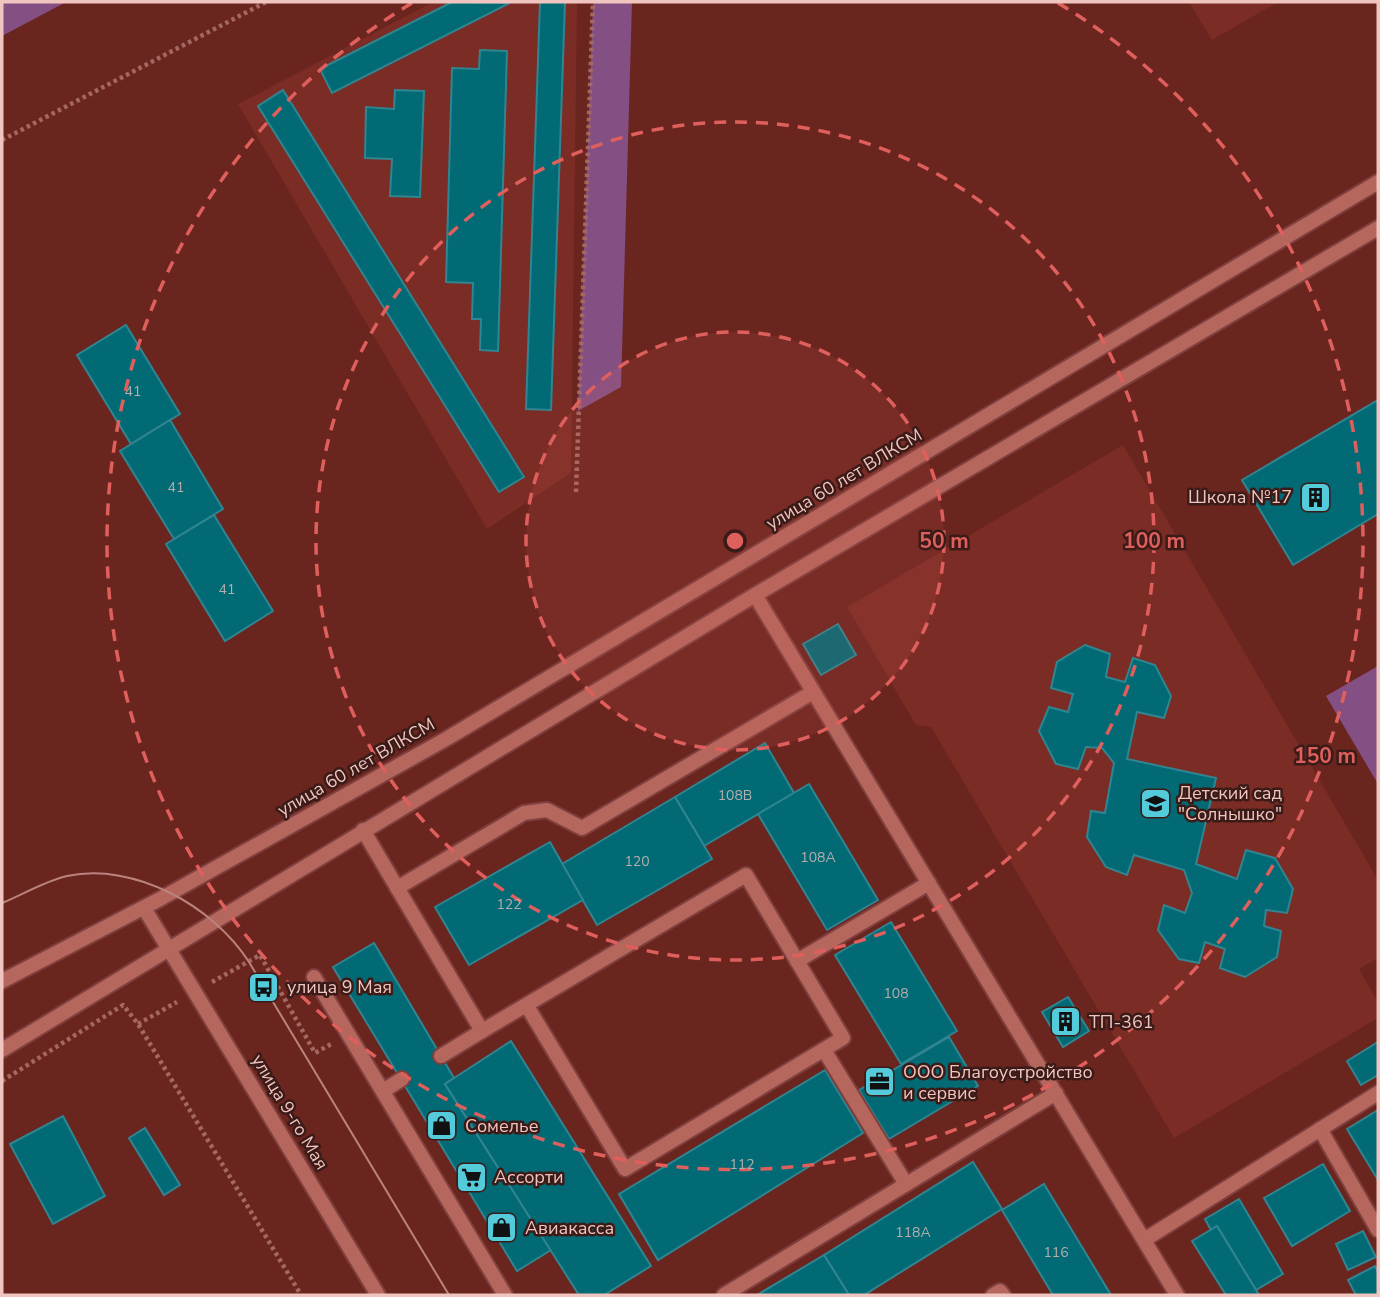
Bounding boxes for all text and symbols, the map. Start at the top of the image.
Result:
house number: 41 [125,382,141,401]
street label: улица 60 лет ВЛКСМ [762,423,926,535]
house number: 41 [168,478,184,497]
building icon: Школа №17 [1298,480,1332,514]
place label: Школа №17 [1188,485,1292,509]
text: 50 m [919,527,969,555]
text: 100 m [1123,527,1185,555]
centre of rings [723,529,747,553]
house number: 41 [219,580,235,599]
street label: улица 60 лет ВЛКСМ [273,712,439,822]
text: 150 m [1294,742,1356,770]
place label: Детский сад "Солнышко" [1178,781,1283,826]
house number: 108В [718,786,752,805]
school or university icon: Детский сад "Солнышко" [1138,786,1172,820]
house number: 108А [800,848,836,867]
house number: 120 [624,852,650,871]
house number: 122 [496,895,522,914]
bus stop icon: улица 9 Мая [247,970,281,1004]
place label: улица 9 Мая [287,975,392,999]
house number: 108 [883,984,909,1003]
building icon: ТП-361 [1049,1005,1083,1039]
place label: ТП-361 [1089,1010,1153,1034]
street label: улица 9-го Мая [246,1050,334,1174]
place label: ООО Благоустройство и сервис [903,1060,1093,1105]
office icon: ООО Благоустройство и сервис [863,1065,897,1099]
shop icon: Сомелье [425,1109,459,1143]
place label: Сомелье [465,1114,539,1138]
house number: 112 [729,1155,755,1174]
supermarket icon: Ассорти [454,1160,488,1194]
place label: Ассорти [494,1165,564,1189]
shop icon: Авиакасса [485,1211,519,1245]
place label: Авиакасса [525,1216,614,1240]
house number: 118А [895,1223,931,1242]
house number: 116 [1043,1243,1069,1262]

